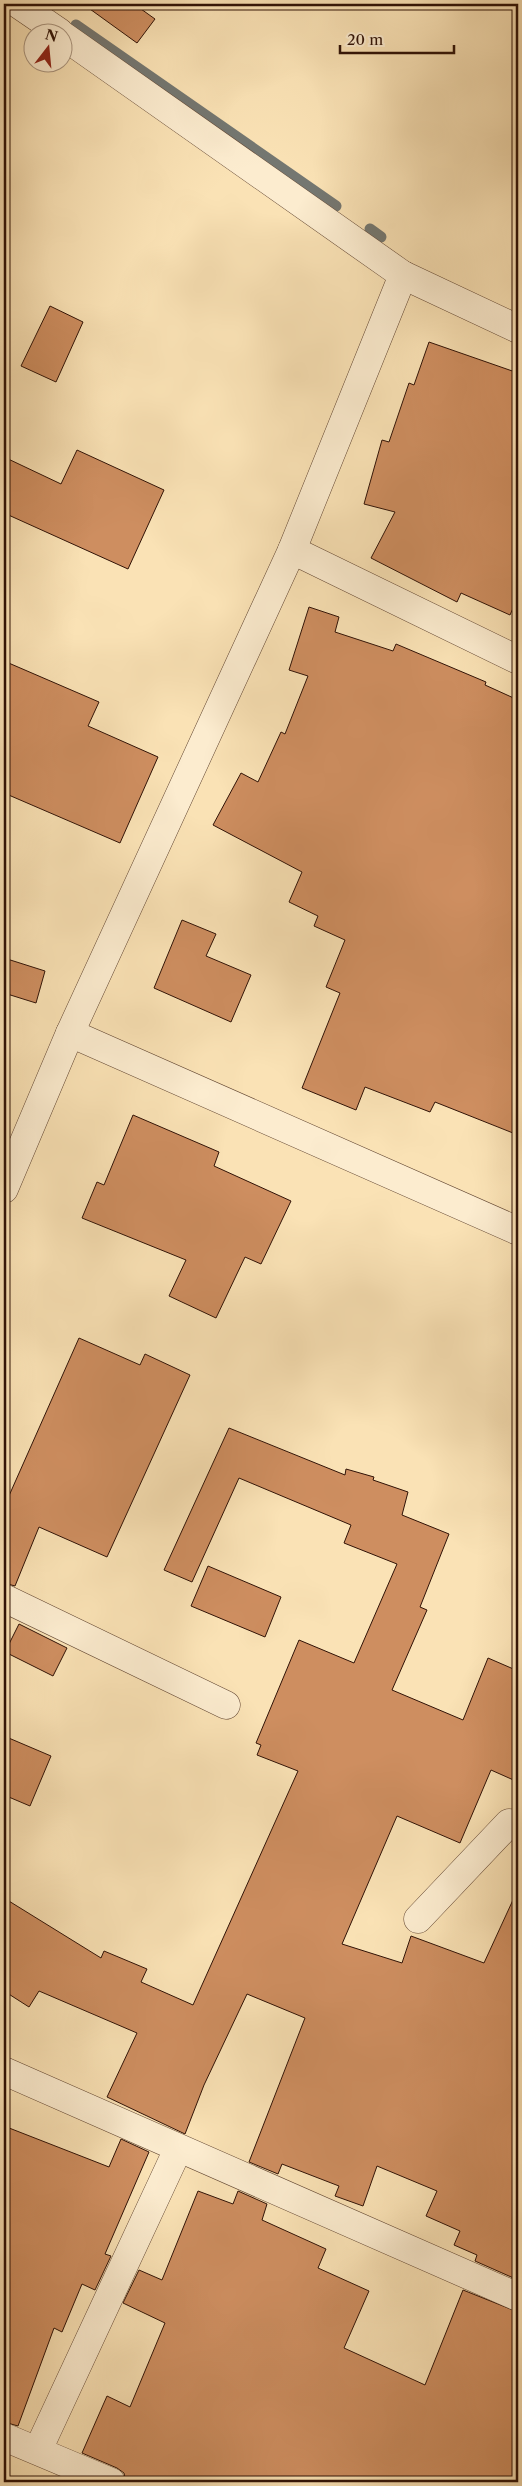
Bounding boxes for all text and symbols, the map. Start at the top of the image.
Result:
north arrow [22,22,72,72]
scale bar [340,22,453,54]
text: N [43,25,60,46]
text: 20 m [347,30,383,49]

